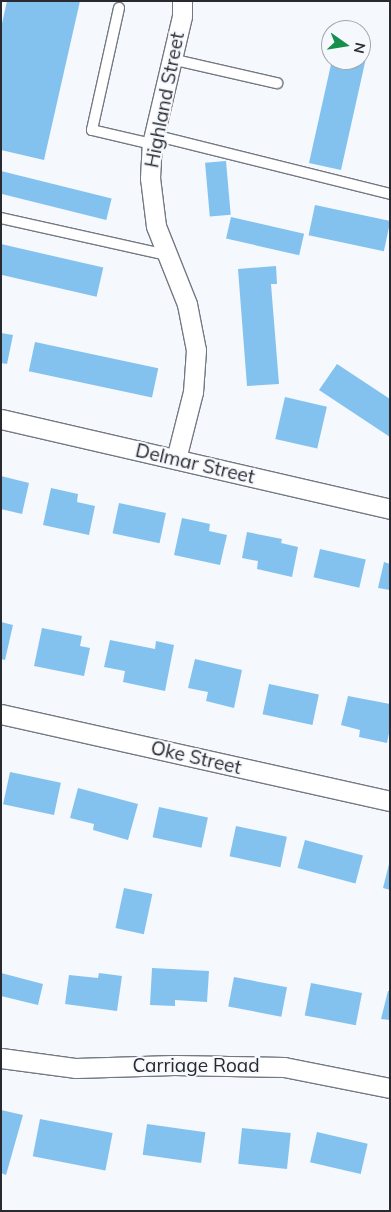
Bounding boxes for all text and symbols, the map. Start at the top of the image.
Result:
north arrow [321,20,371,70]
street label: Highland Street [141,30,189,170]
text: N [350,41,370,55]
street label: Delmar Street [133,439,257,489]
street label: Oke Street [149,737,243,779]
street label: Carriage Road [132,1055,260,1077]

